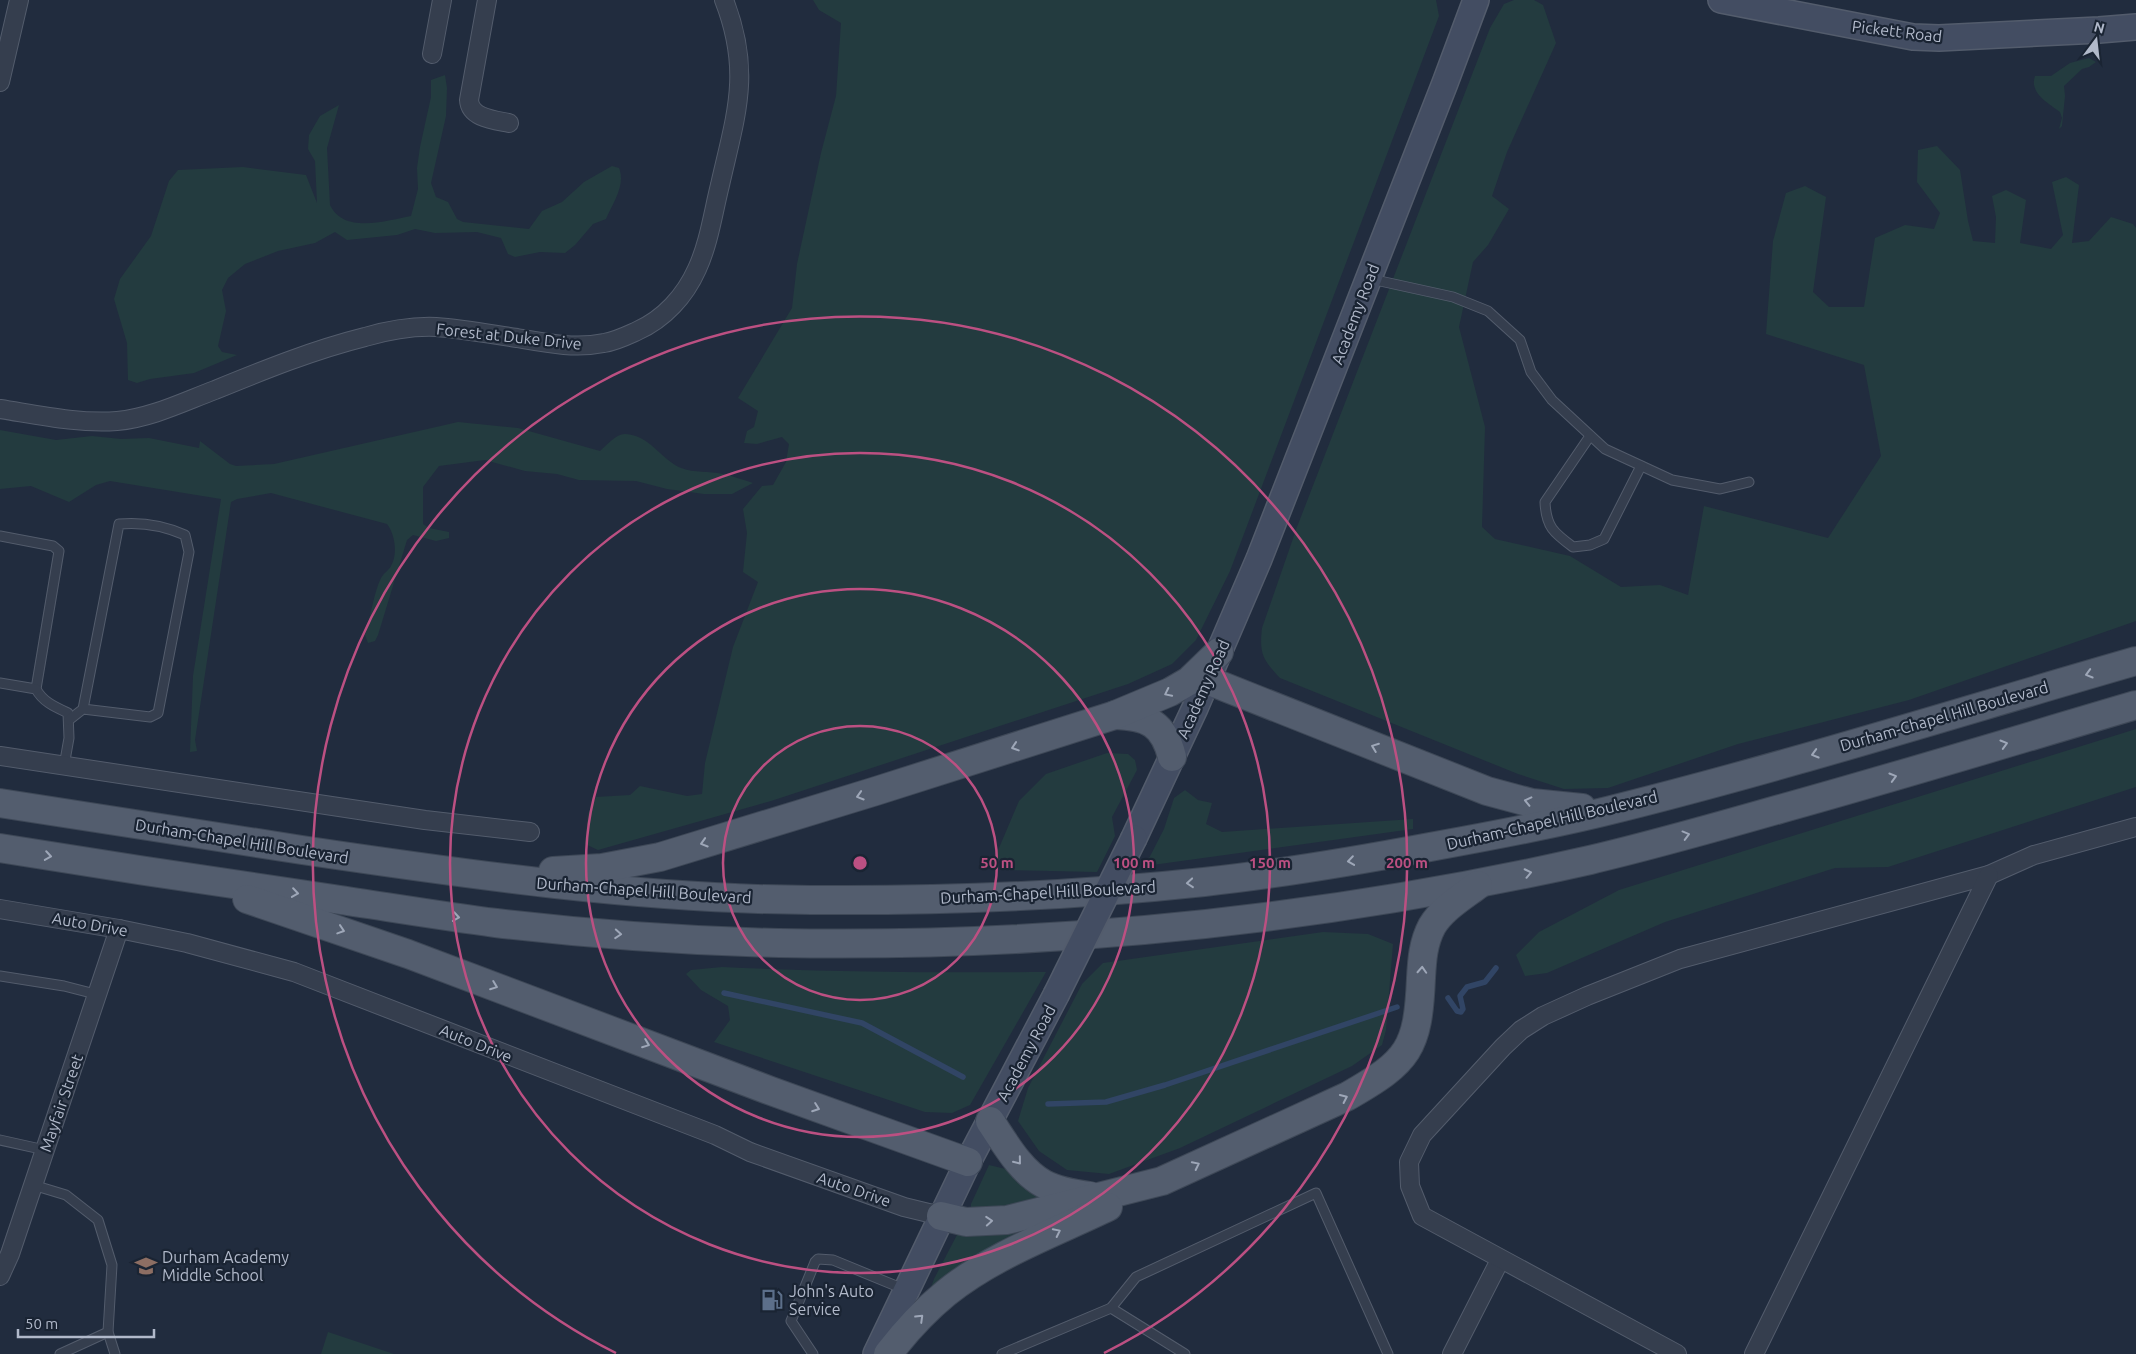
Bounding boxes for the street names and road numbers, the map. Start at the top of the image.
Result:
street label: Pickett Road [1851,17,1943,45]
street label: Academy Road [1328,261,1382,367]
street label: Forest at Duke Drive [435,319,583,353]
street label: Academy Road [1173,637,1233,741]
street label: Durham-Chapel Hill Boulevard [1838,678,2050,754]
street label: Durham-Chapel Hill Boulevard [1445,787,1659,853]
street label: Durham-Chapel Hill Boulevard [134,815,350,867]
street label: Durham-Chapel Hill Boulevard [536,873,752,907]
street label: Durham-Chapel Hill Boulevard [940,877,1156,907]
street label: Auto Drive [51,908,129,940]
street label: Academy Road [993,1002,1059,1104]
street label: Auto Drive [437,1020,515,1066]
street label: Mayfair Street [36,1051,86,1154]
street label: Auto Drive [815,1168,893,1210]

